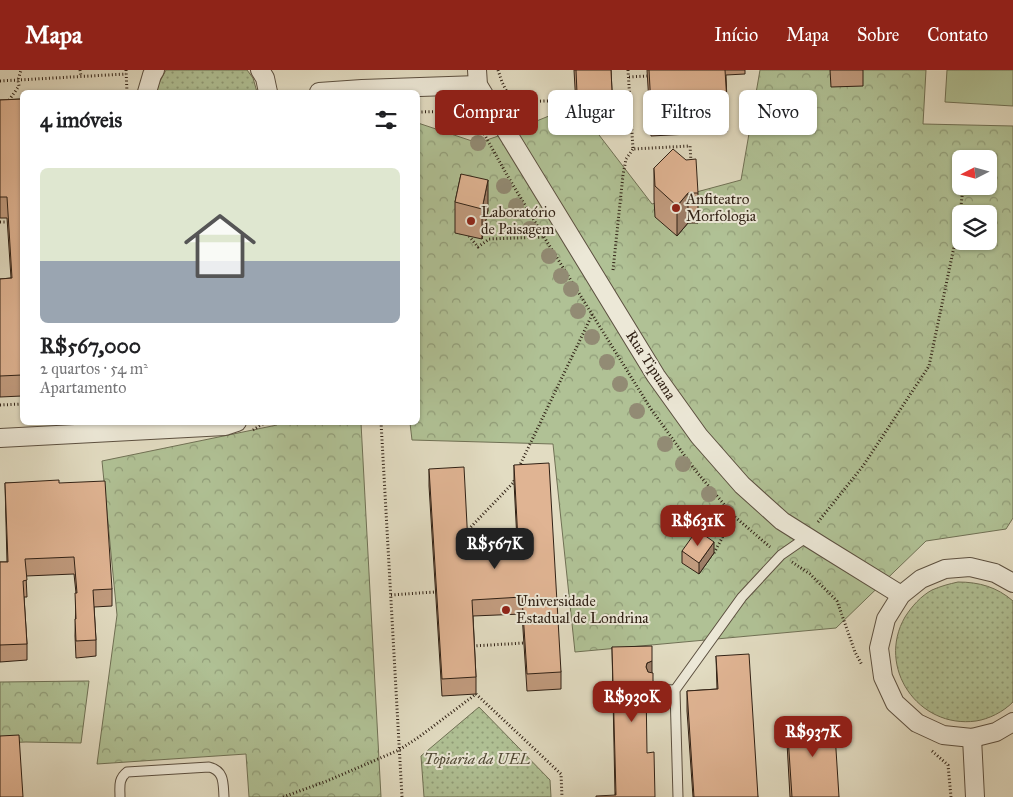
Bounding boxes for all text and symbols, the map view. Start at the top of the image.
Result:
text: Mapa [25,20,82,50]
text: Início [714,24,758,46]
text: Mapa [786,24,829,46]
text: Sobre [857,24,899,46]
text: Contato [927,24,988,46]
chip: Comprar [435,90,538,135]
chip: Alugar [548,90,633,135]
chip: Filtros [643,90,729,135]
chip: Novo [739,90,817,135]
icon: filters [372,106,400,134]
text: 4 imóveis [40,107,122,133]
north arrow [952,150,998,195]
map controls [952,150,997,250]
place label: Anfiteatro Morfologia [685,190,757,225]
icon: home [175,201,265,291]
marker: Anfiteatro Morfologia [670,202,682,214]
place label: Laboratório de Paisagem [481,203,556,238]
button: layers [952,205,997,250]
marker: Laboratório de Paisagem [465,215,477,227]
street label: Rua Tipuana [622,327,680,403]
text: R$567,000 [40,333,141,359]
text: 2 quartos · 54 m² [40,359,148,378]
text: Apartamento [40,378,126,397]
pin: R$631K [657,504,739,547]
text: R$631K [671,511,725,530]
pin: R$567K [454,528,536,570]
text: R$567K [467,534,523,553]
place label: Universidade Estadual de Londrina [516,592,649,627]
marker: Universidade Estadual de Londrina [500,604,512,616]
pin: R$930K [591,680,673,723]
text: R$930K [604,687,660,706]
pin: R$937K [772,716,854,758]
text: R$937K [785,722,841,741]
park label: Topiaria da UEL [424,750,530,769]

